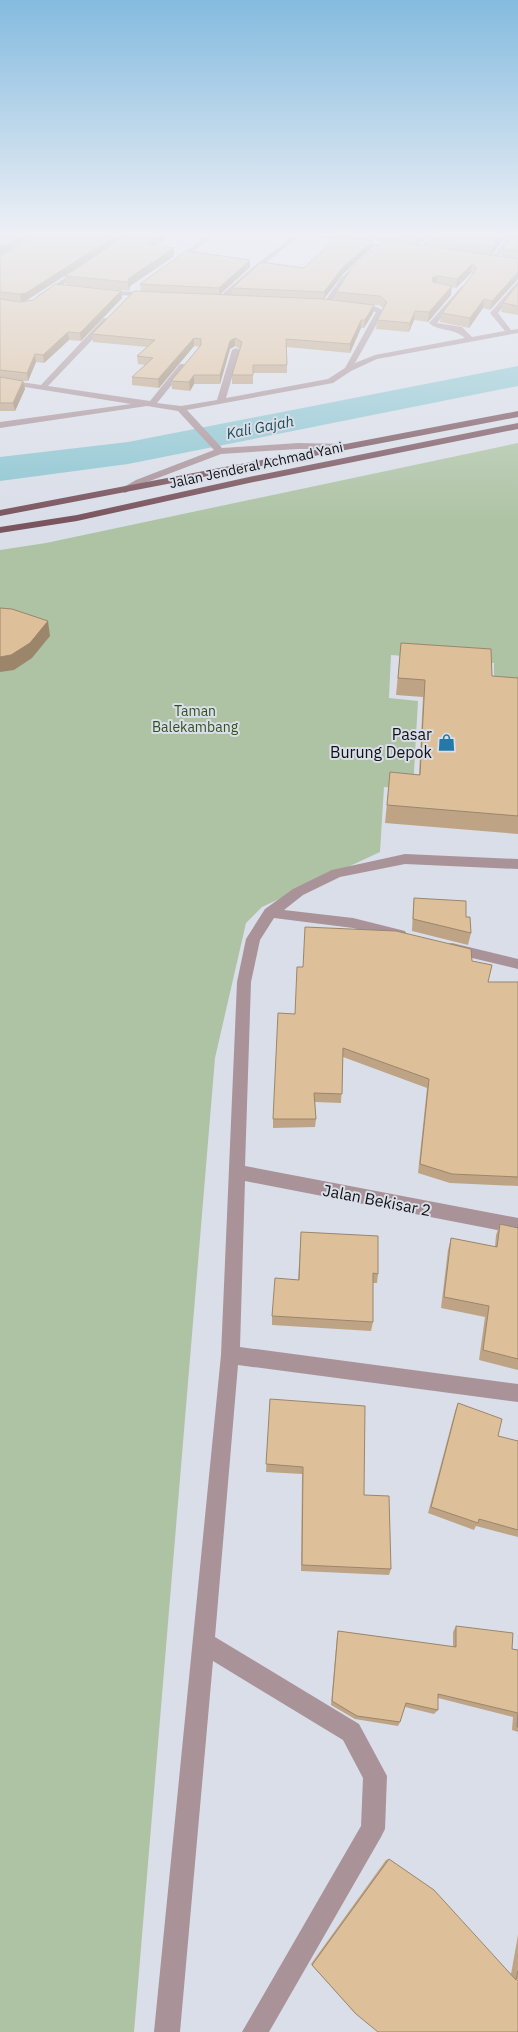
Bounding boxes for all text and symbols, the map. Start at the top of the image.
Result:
water label: Kali Gajah [225,411,295,443]
street label: Jalan Jenderal Achmad Yani [168,438,344,492]
park label: Taman Balekambang [152,702,239,736]
place label: Pasar Burung Depok [330,724,433,762]
shop icon: Pasar Burung Depok [436,733,456,753]
street label: Jalan Bekisar 2 [321,1180,433,1220]

